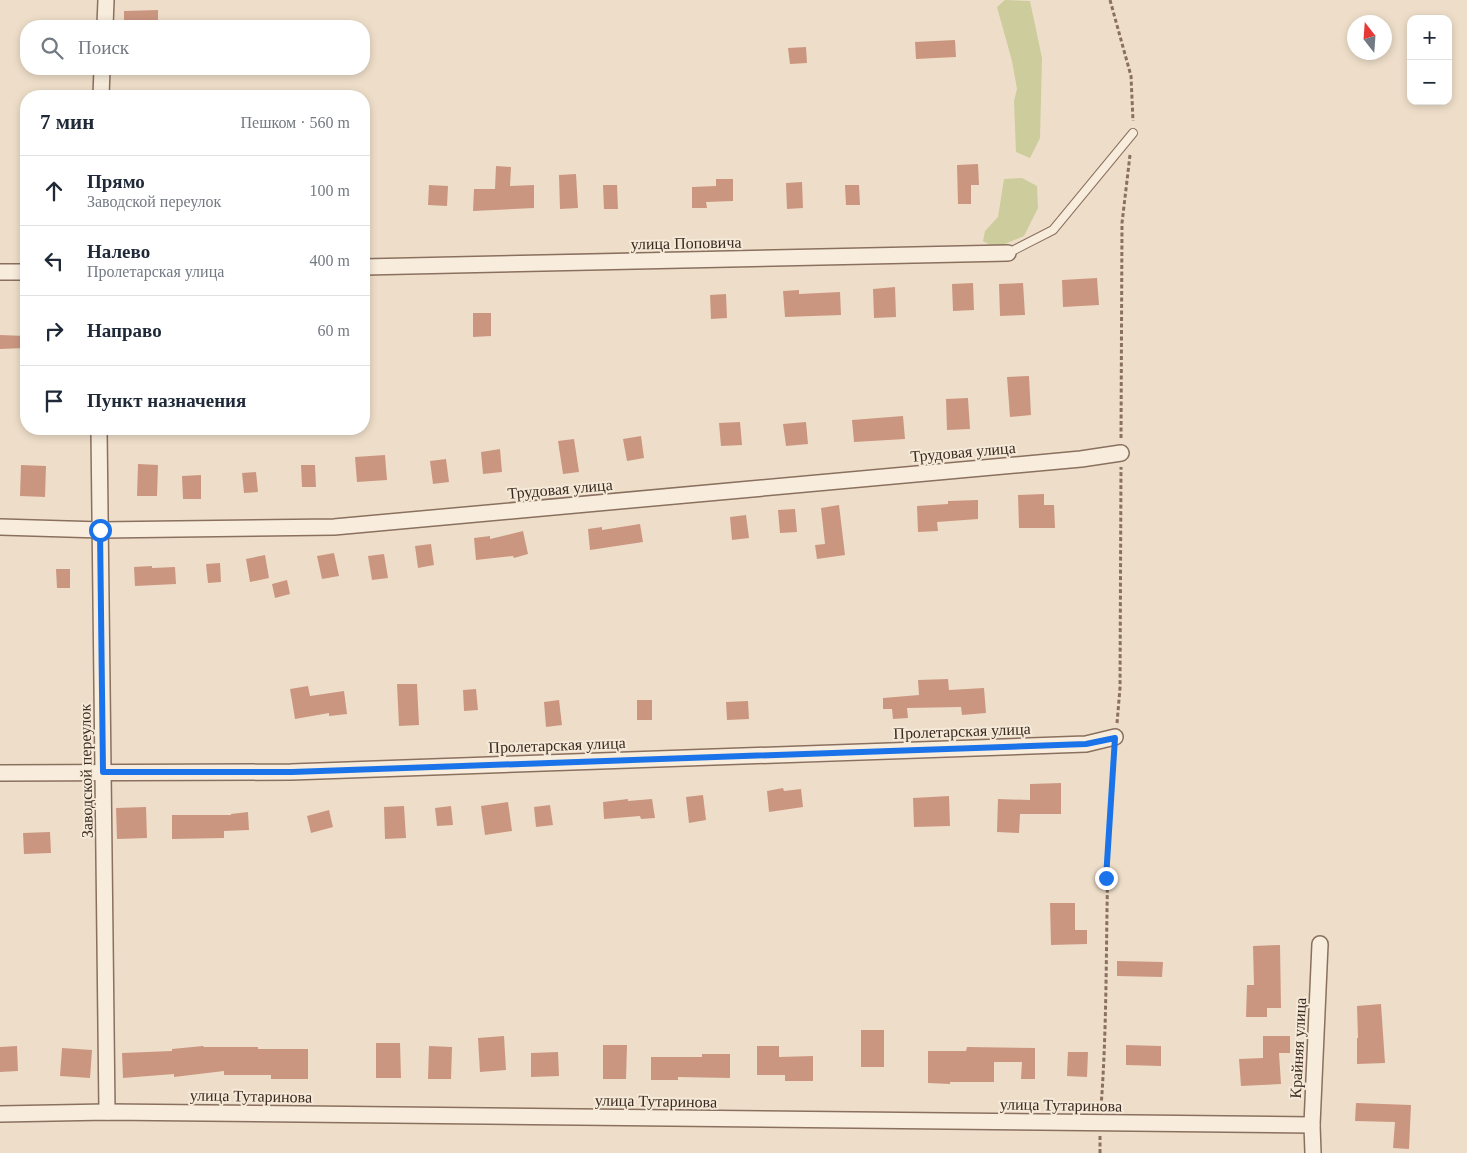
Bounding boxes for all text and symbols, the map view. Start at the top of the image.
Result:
north arrow [1347,15,1392,60]
map controls [1407,15,1452,105]
button: + [1407,15,1452,60]
search box [20,20,370,75]
icon: search [38,34,66,62]
text: Поиск [78,37,129,58]
button: − [1407,60,1452,105]
text: 7 мин [40,110,94,134]
text: Пешком · 560 m [240,114,350,131]
text: Прямо [87,171,145,192]
icon: ahead [40,177,68,205]
text: 100 m [310,182,350,199]
text: Заводской переулок [87,193,221,210]
street label: улица Поповича [630,234,742,253]
text: Налево [87,241,150,262]
icon: left [40,247,68,275]
text: 400 m [310,252,350,269]
text: Пролетарская улица [87,263,224,280]
icon: right [40,317,68,345]
text: Направо [87,320,162,341]
text: 60 m [318,322,350,339]
icon: arrive [40,387,68,415]
text: Пункт назначения [87,390,246,411]
street label: Трудовая улица [910,439,1016,466]
street label: Трудовая улица [507,476,613,503]
route start [89,519,112,542]
street label: Заводской переулок [76,703,97,838]
street label: Пролетарская улица [893,720,1031,743]
street label: Пролетарская улица [488,734,626,757]
route end [1095,867,1118,890]
street label: Крайняя улица [1287,997,1310,1099]
street label: улица Тутаринова [190,1086,312,1107]
street label: улица Тутаринова [595,1091,717,1112]
street label: улица Тутаринова [1000,1095,1122,1116]

